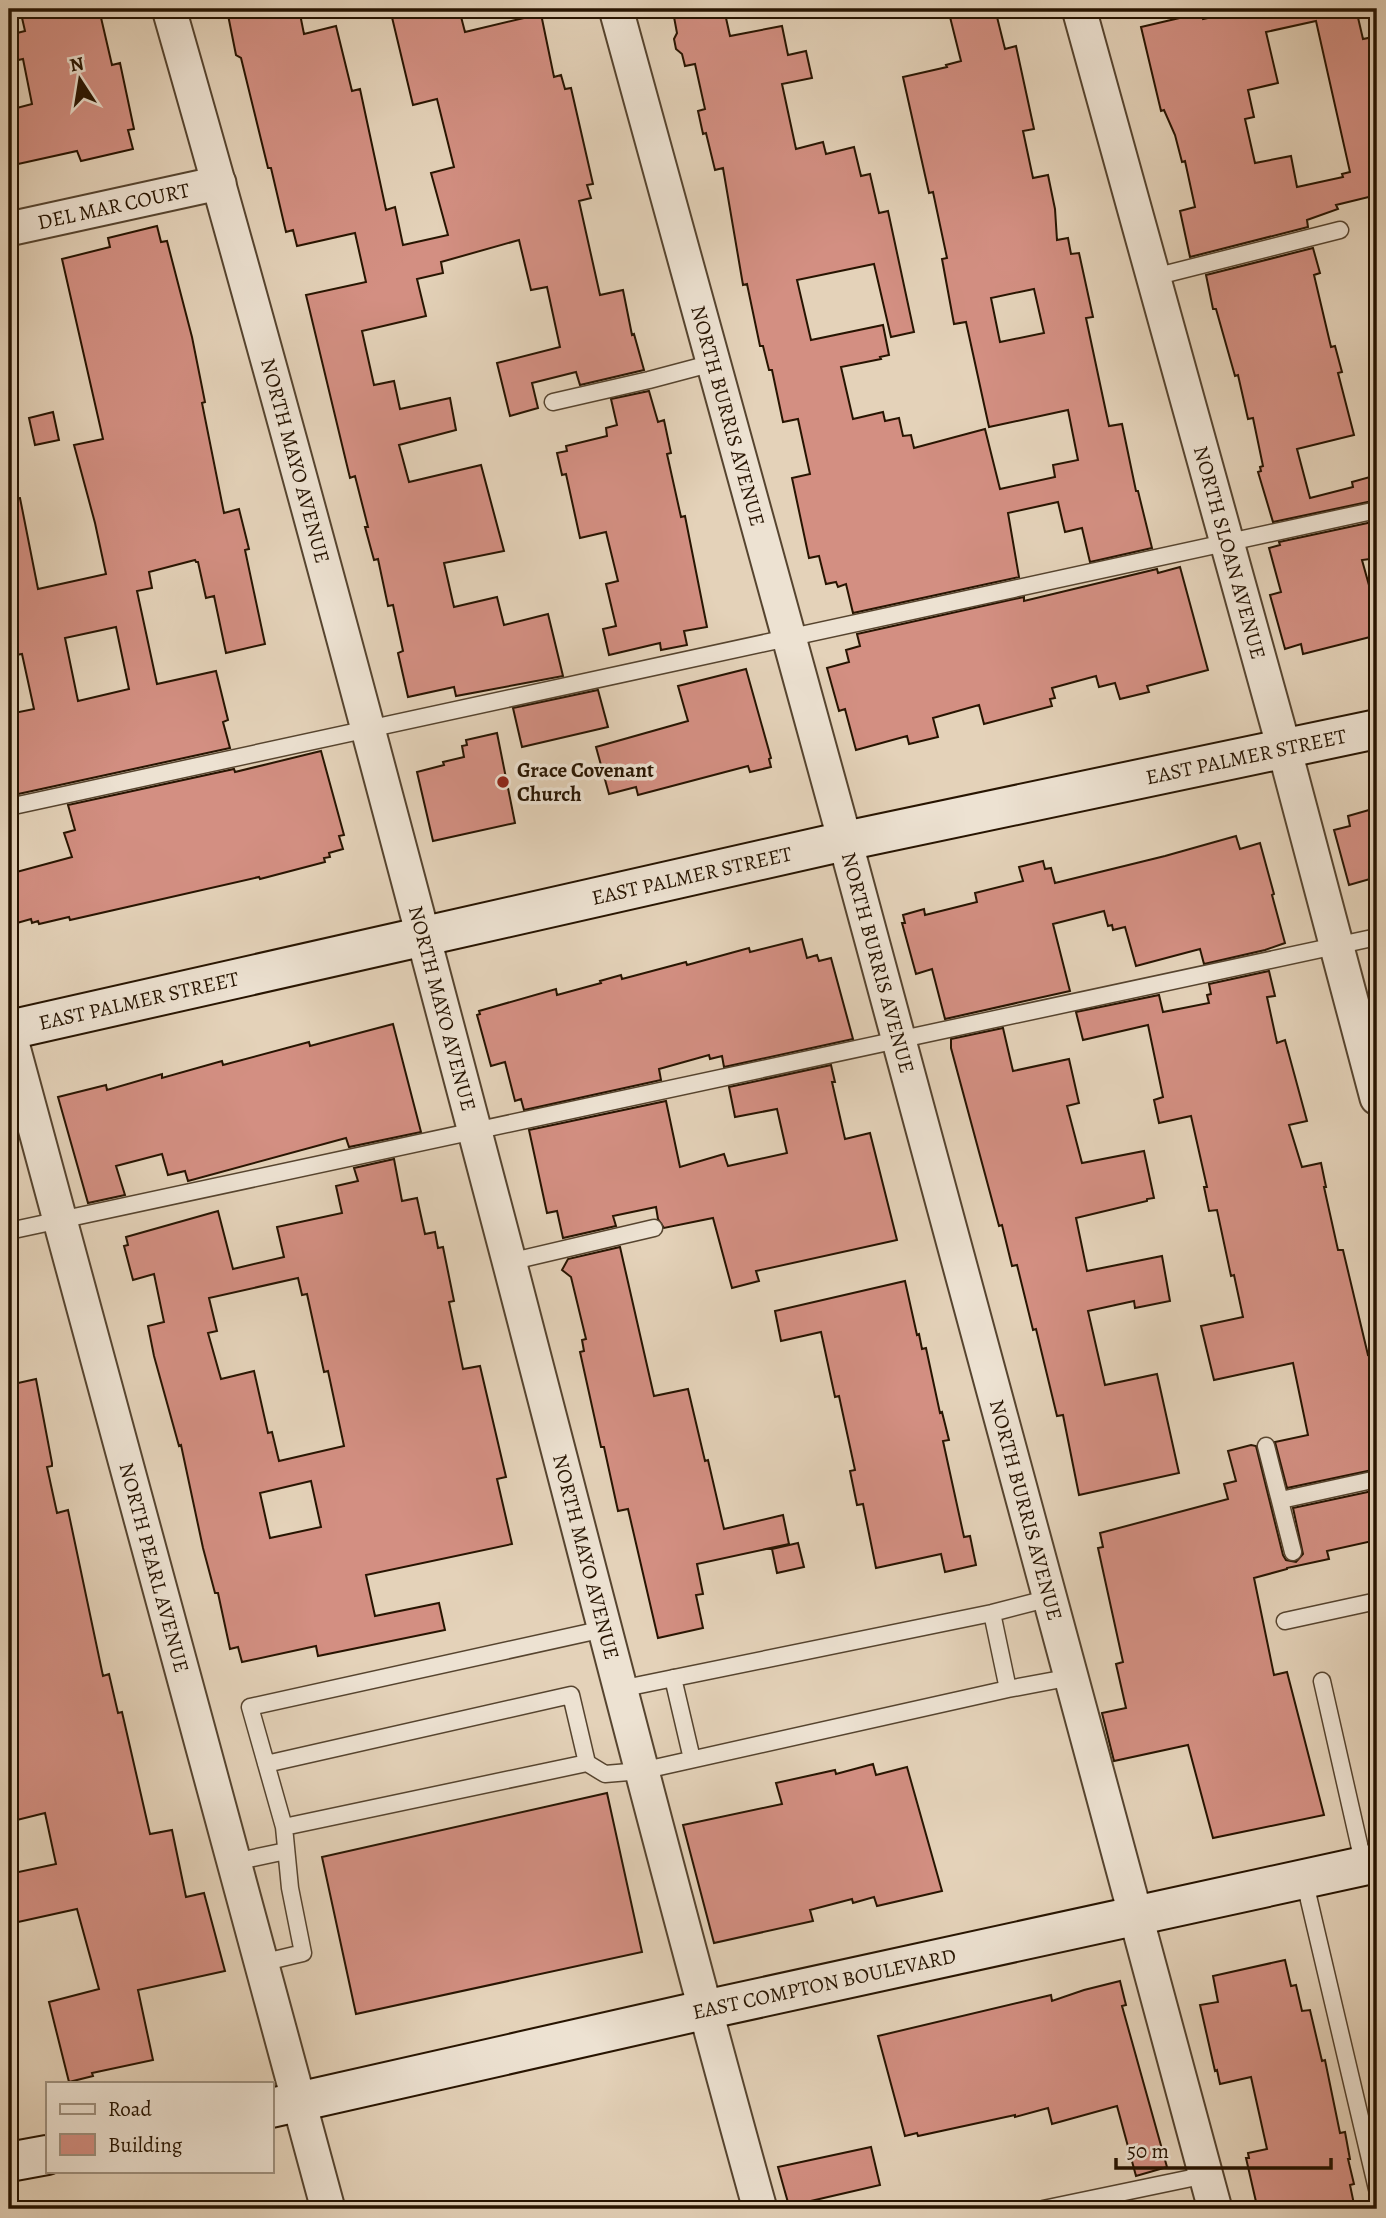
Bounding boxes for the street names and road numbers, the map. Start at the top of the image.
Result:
street label: DEL MAR COURT [35,176,193,236]
street label: NORTH BURRIS AVENUE [684,302,772,529]
street label: NORTH MAYO AVENUE [254,355,337,566]
street label: NORTH SLOAN AVENUE [1187,443,1273,662]
street label: EAST PALMER STREET [1143,722,1350,791]
street label: EAST PALMER STREET [589,839,795,912]
street label: NORTH BURRIS AVENUE [835,849,921,1076]
street label: NORTH MAYO AVENUE [402,903,483,1114]
street label: EAST PALMER STREET [36,964,242,1037]
street label: NORTH BURRIS AVENUE [983,1396,1069,1624]
street label: NORTH MAYO AVENUE [546,1451,626,1663]
street label: NORTH PEARL AVENUE [112,1460,196,1676]
street label: EAST COMPTON BOULEVARD [690,1941,959,2026]

